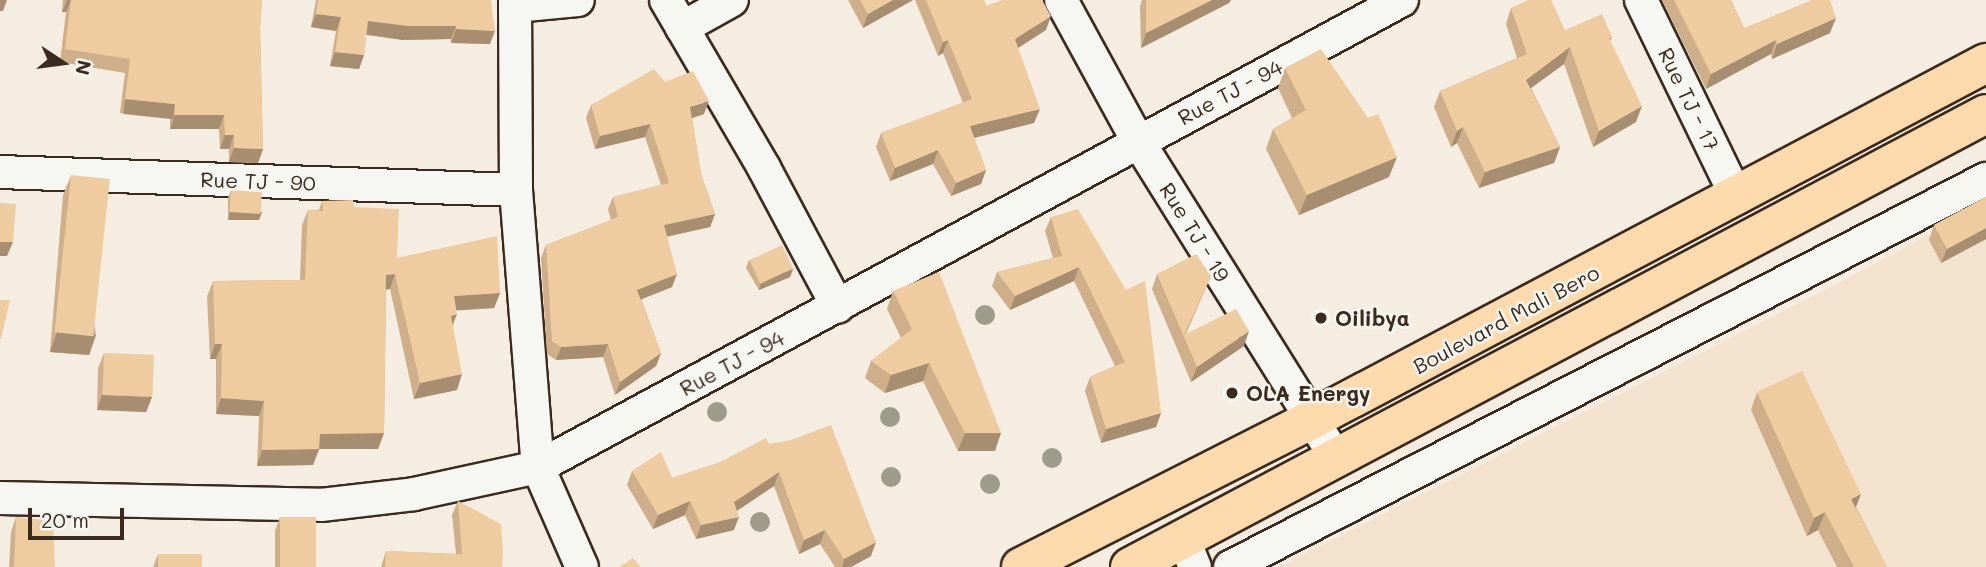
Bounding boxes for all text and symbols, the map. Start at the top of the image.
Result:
north arrow [28,28,98,98]
street label: Rue TJ - 17 [1653,43,1725,155]
street label: Rue TJ - 94 [1173,54,1287,130]
text: N [70,58,98,78]
street label: Rue TJ - 90 [200,166,316,196]
street label: Rue TJ - 19 [1155,178,1235,286]
street label: Boulevard Mali Bero [1409,259,1603,379]
place label: Oilibya [1335,305,1410,331]
marker: Oilibya [1313,310,1329,326]
street label: Rue TJ - 94 [675,325,789,401]
place label: OLA Energy [1246,380,1370,406]
marker: OLA Energy [1224,385,1240,401]
scale bar [32,494,128,538]
text: 20 m [41,506,89,533]

